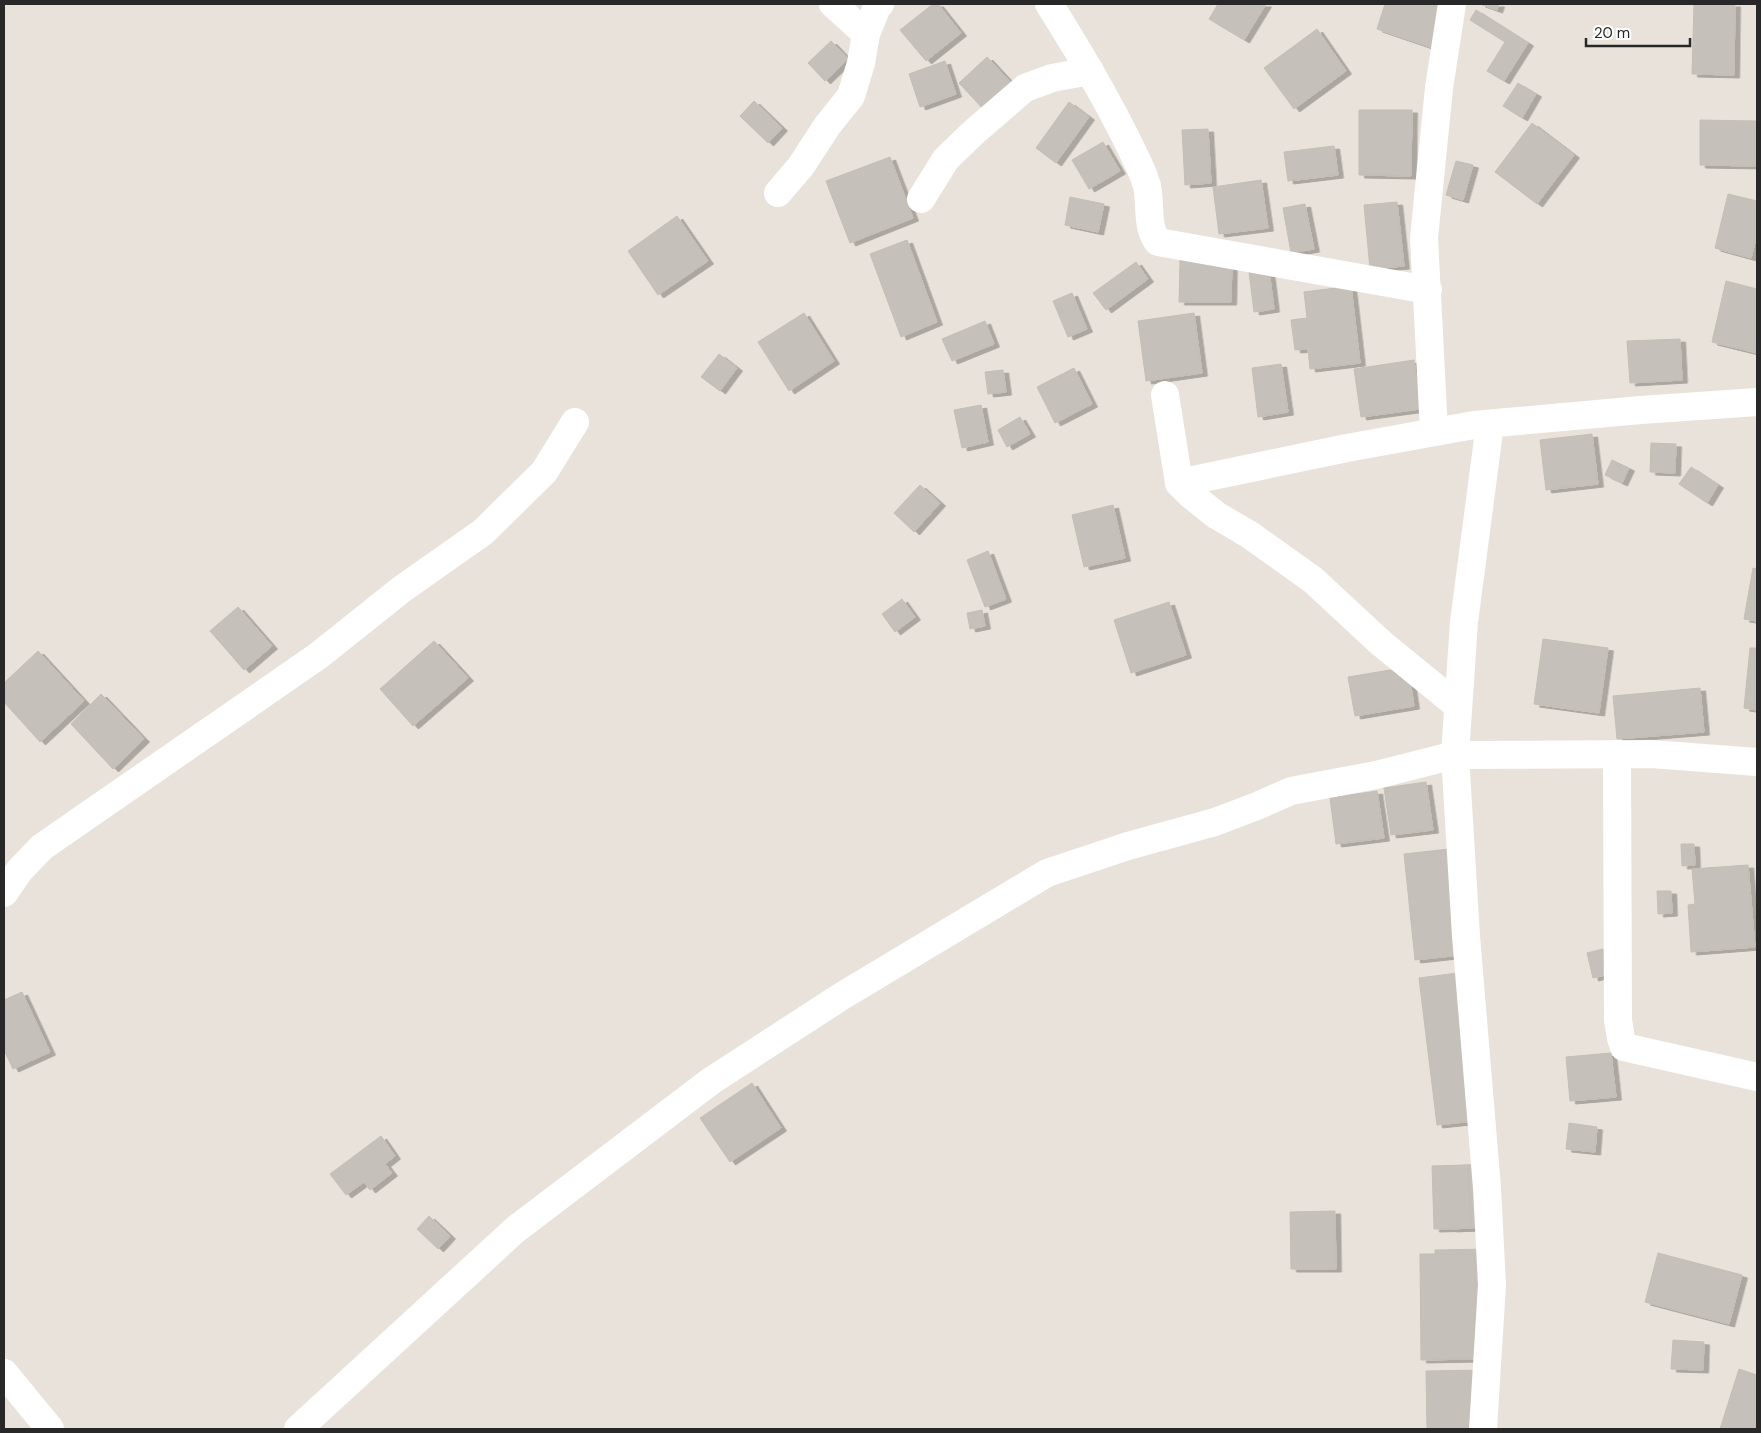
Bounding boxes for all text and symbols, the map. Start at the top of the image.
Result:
scale bar [1586,15,1690,47]
text: 20 m [1594,23,1630,43]

